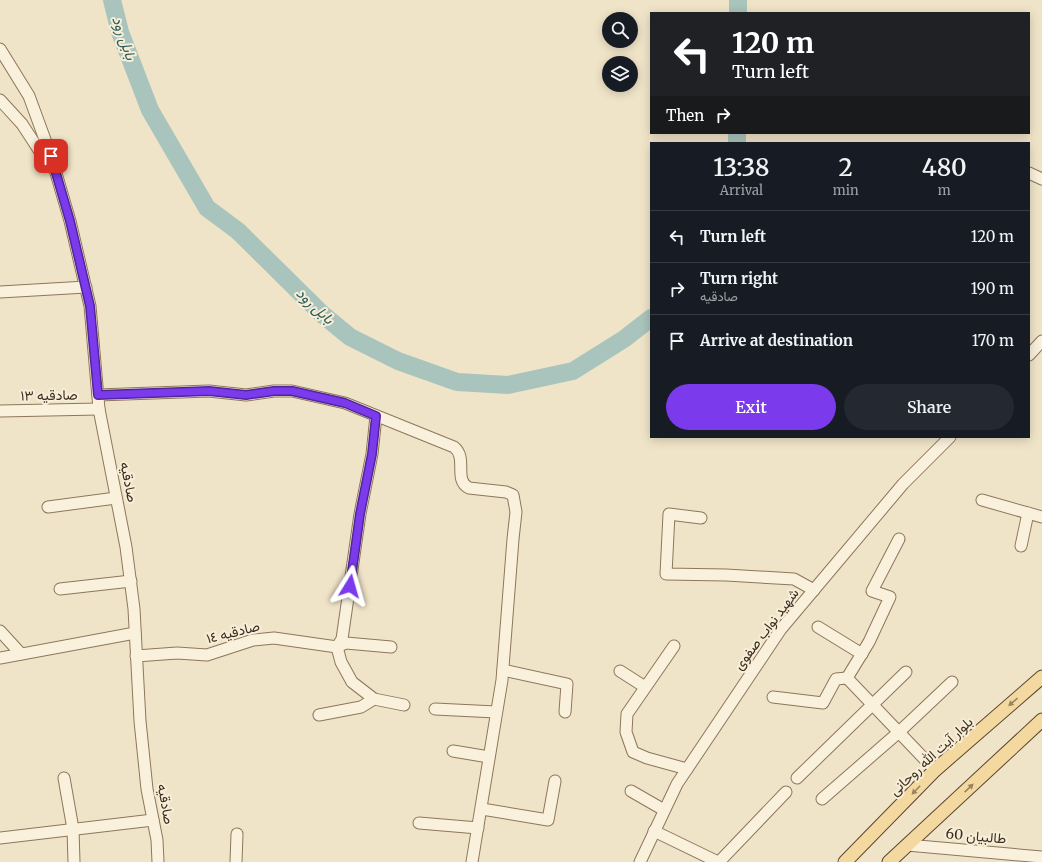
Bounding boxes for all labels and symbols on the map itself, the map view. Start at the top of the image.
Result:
water label: بابل رود [108,14,141,63]
pin [34,139,68,173]
water label: بابل رود [292,283,339,328]
street label: صادقیه ۱۳ [20,385,78,404]
street label: صادقیه [116,460,142,504]
position arrow [329,565,371,607]
street label: شهید نواب صفوی [729,585,803,673]
street label: صادقيه ١٤ [204,617,262,647]
one-way arrow [1007,698,1018,707]
street label: بلوار آیت الله روحانی [885,713,977,799]
street label: صادقیه [154,782,178,826]
one-way arrow [964,783,974,793]
one-way arrow [912,785,921,795]
street label: طالبیان 60 [945,824,1007,848]

